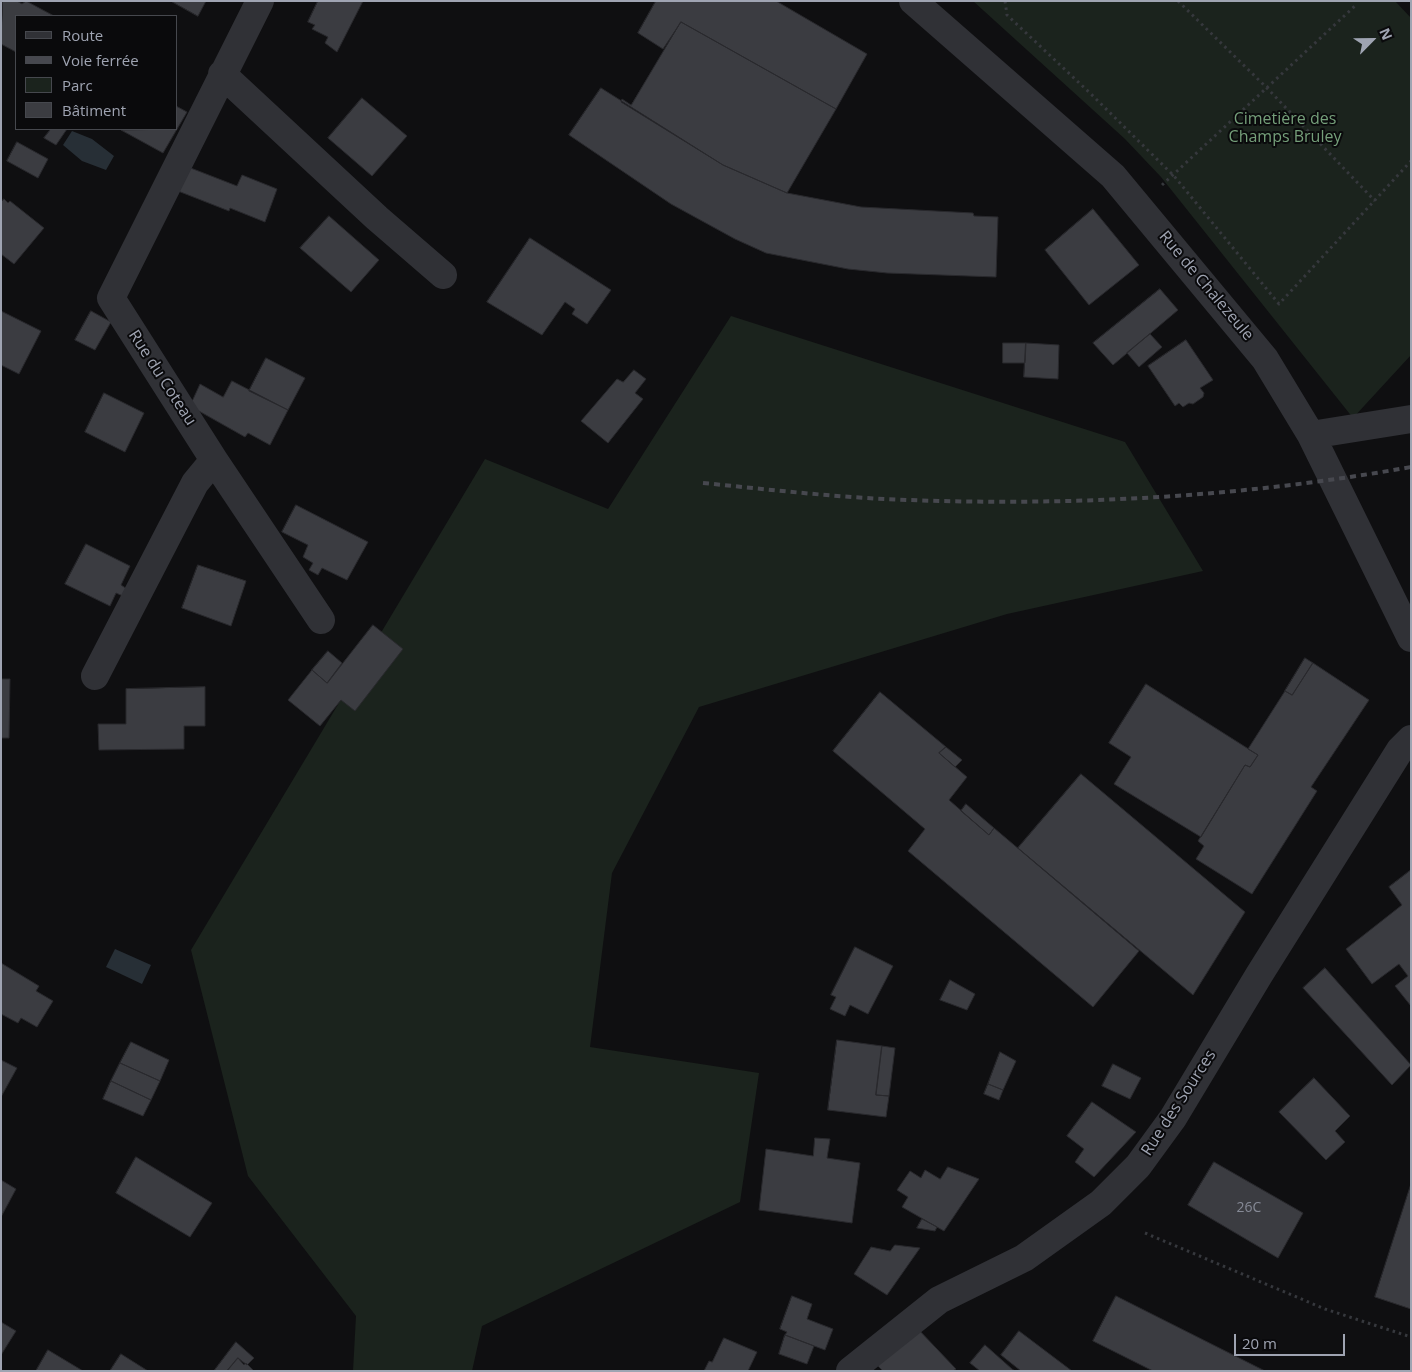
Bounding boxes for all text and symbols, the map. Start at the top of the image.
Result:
legend [15,15,178,130]
north arrow [1347,15,1397,65]
text: Route [62,25,103,45]
text: N [1375,25,1397,43]
text: Voie ferrée [62,50,139,70]
text: Parc [62,75,93,95]
text: Bâtiment [62,100,126,120]
park label: Cimetière des Champs Bruley [1229,109,1341,147]
street label: Rue de Chalezeule [1155,227,1257,345]
street label: Rue du Coteau [124,327,200,429]
street label: Rue des Sources [1138,1046,1220,1160]
house number: 26C [1237,1200,1261,1216]
scale bar [1237,1324,1348,1356]
text: 20 m [1242,1333,1277,1353]

